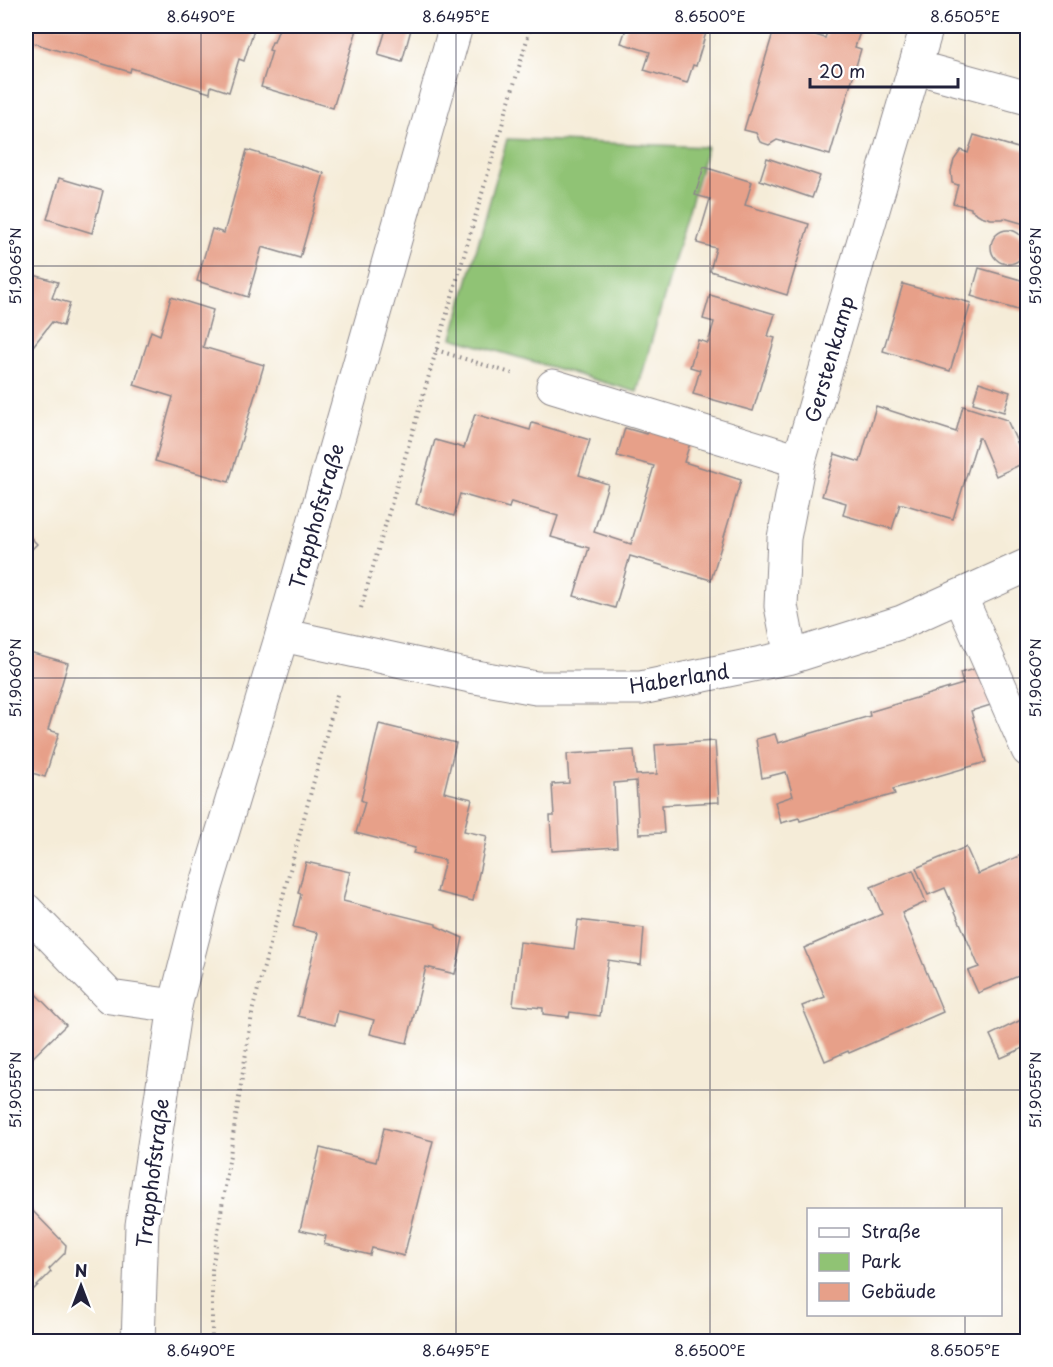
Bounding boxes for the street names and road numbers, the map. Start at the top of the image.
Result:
street label: Gerstenkamp [797,292,861,426]
street label: Trapphofstraße [281,440,351,592]
street label: Haberland [627,655,731,701]
street label: Trapphofstraße [128,1097,176,1249]

